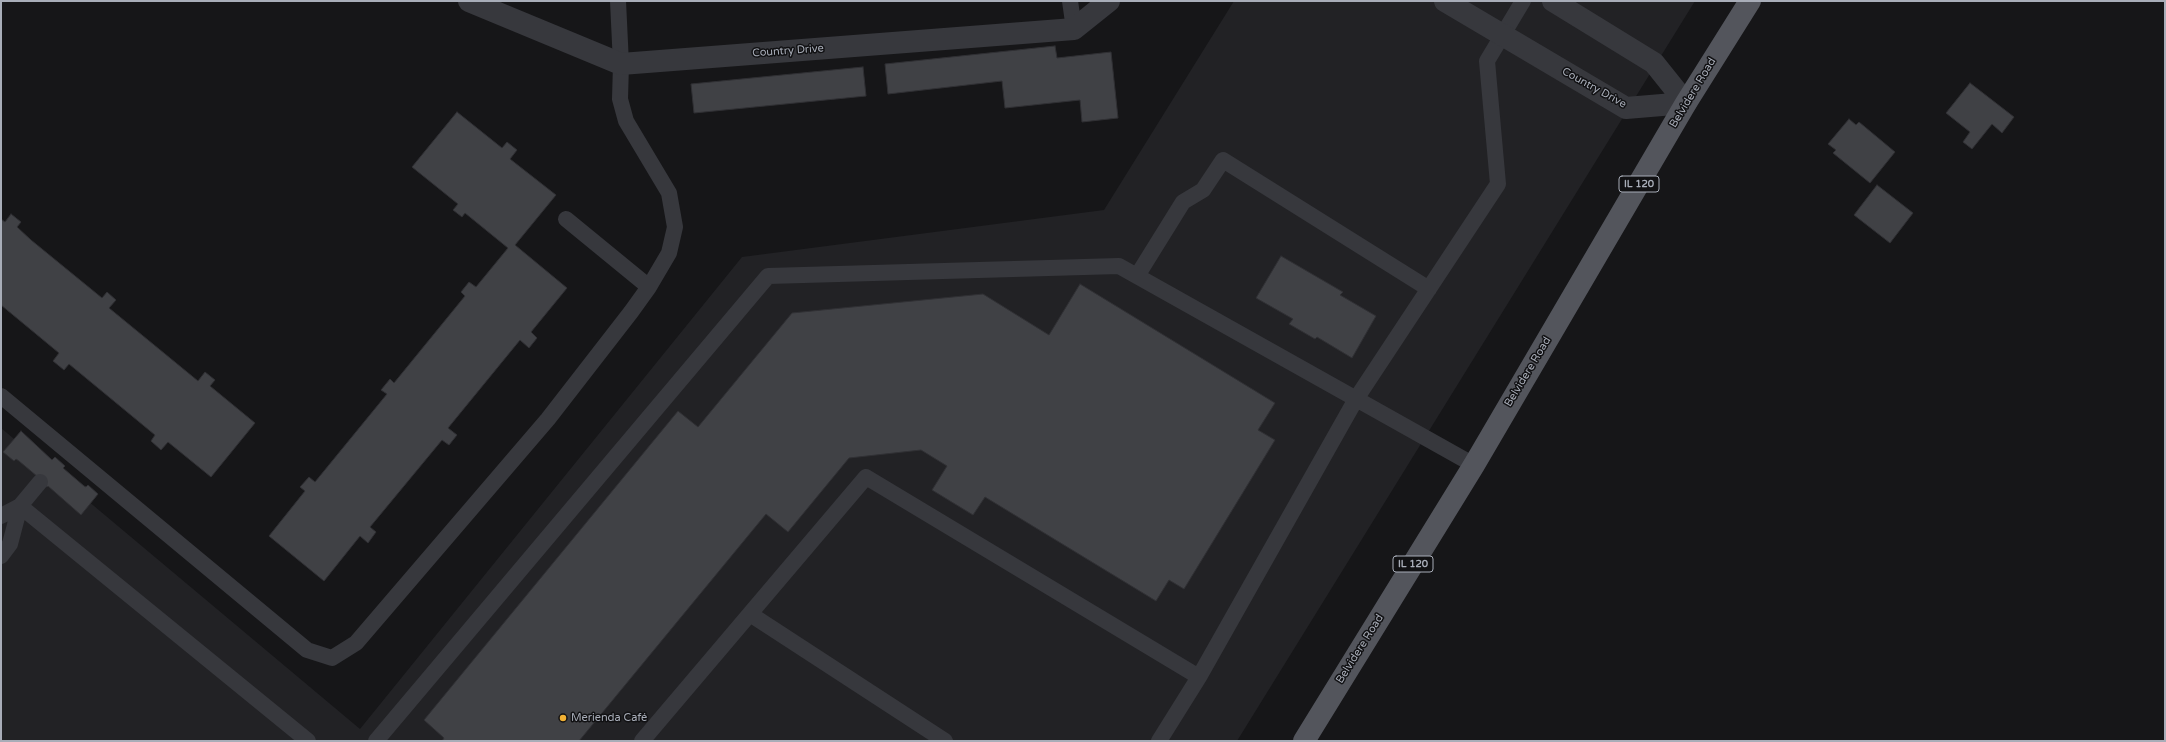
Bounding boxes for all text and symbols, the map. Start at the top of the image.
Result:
street label: Country Drive [752,42,824,60]
street label: Belvidere Road [1667,56,1719,130]
street label: Country Drive [1559,65,1629,111]
road number: IL 120 [1619,176,1659,192]
street label: Belvidere Road [1502,335,1554,409]
road number: IL 120 [1393,556,1433,572]
street label: Belvidere Road [1333,612,1387,686]
place label: Merienda Café [571,711,647,725]
marker: Merienda Café [558,713,568,723]

